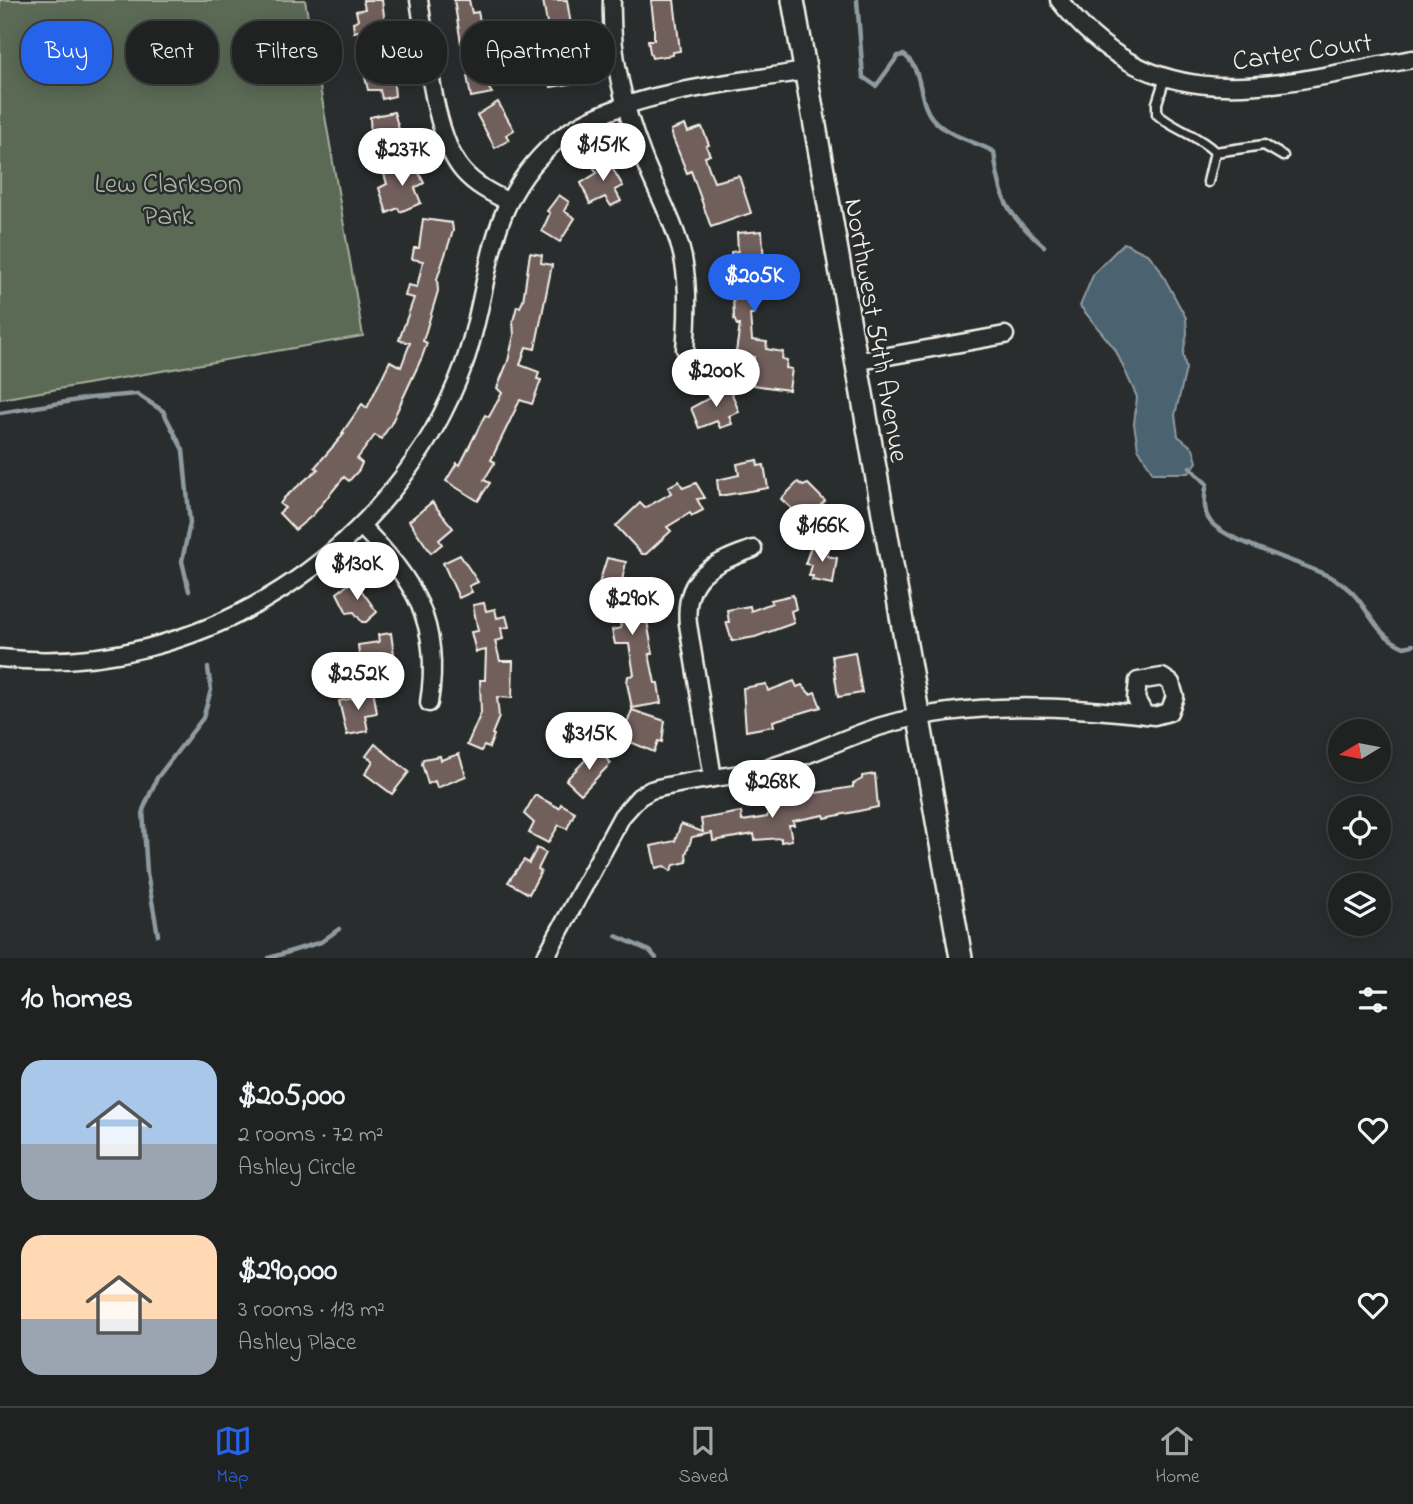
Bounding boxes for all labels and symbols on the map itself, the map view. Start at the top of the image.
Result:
street label: Carter Court [1230,23,1375,84]
pin: $151K [554,124,652,183]
pin: $237K [353,128,451,188]
park label: Lew Clarkson Park [94,165,242,238]
street label: Northwest 54th Avenue [831,195,918,466]
pin: $205K [705,254,803,314]
pin: $200K [667,350,765,409]
pin: $166K [773,504,871,564]
pin: $130K [308,542,406,602]
pin: $290K [583,578,681,637]
pin: $252K [309,652,407,712]
pin: $315K [540,712,638,772]
north arrow [1328,719,1391,782]
pin: $268K [723,760,821,820]

